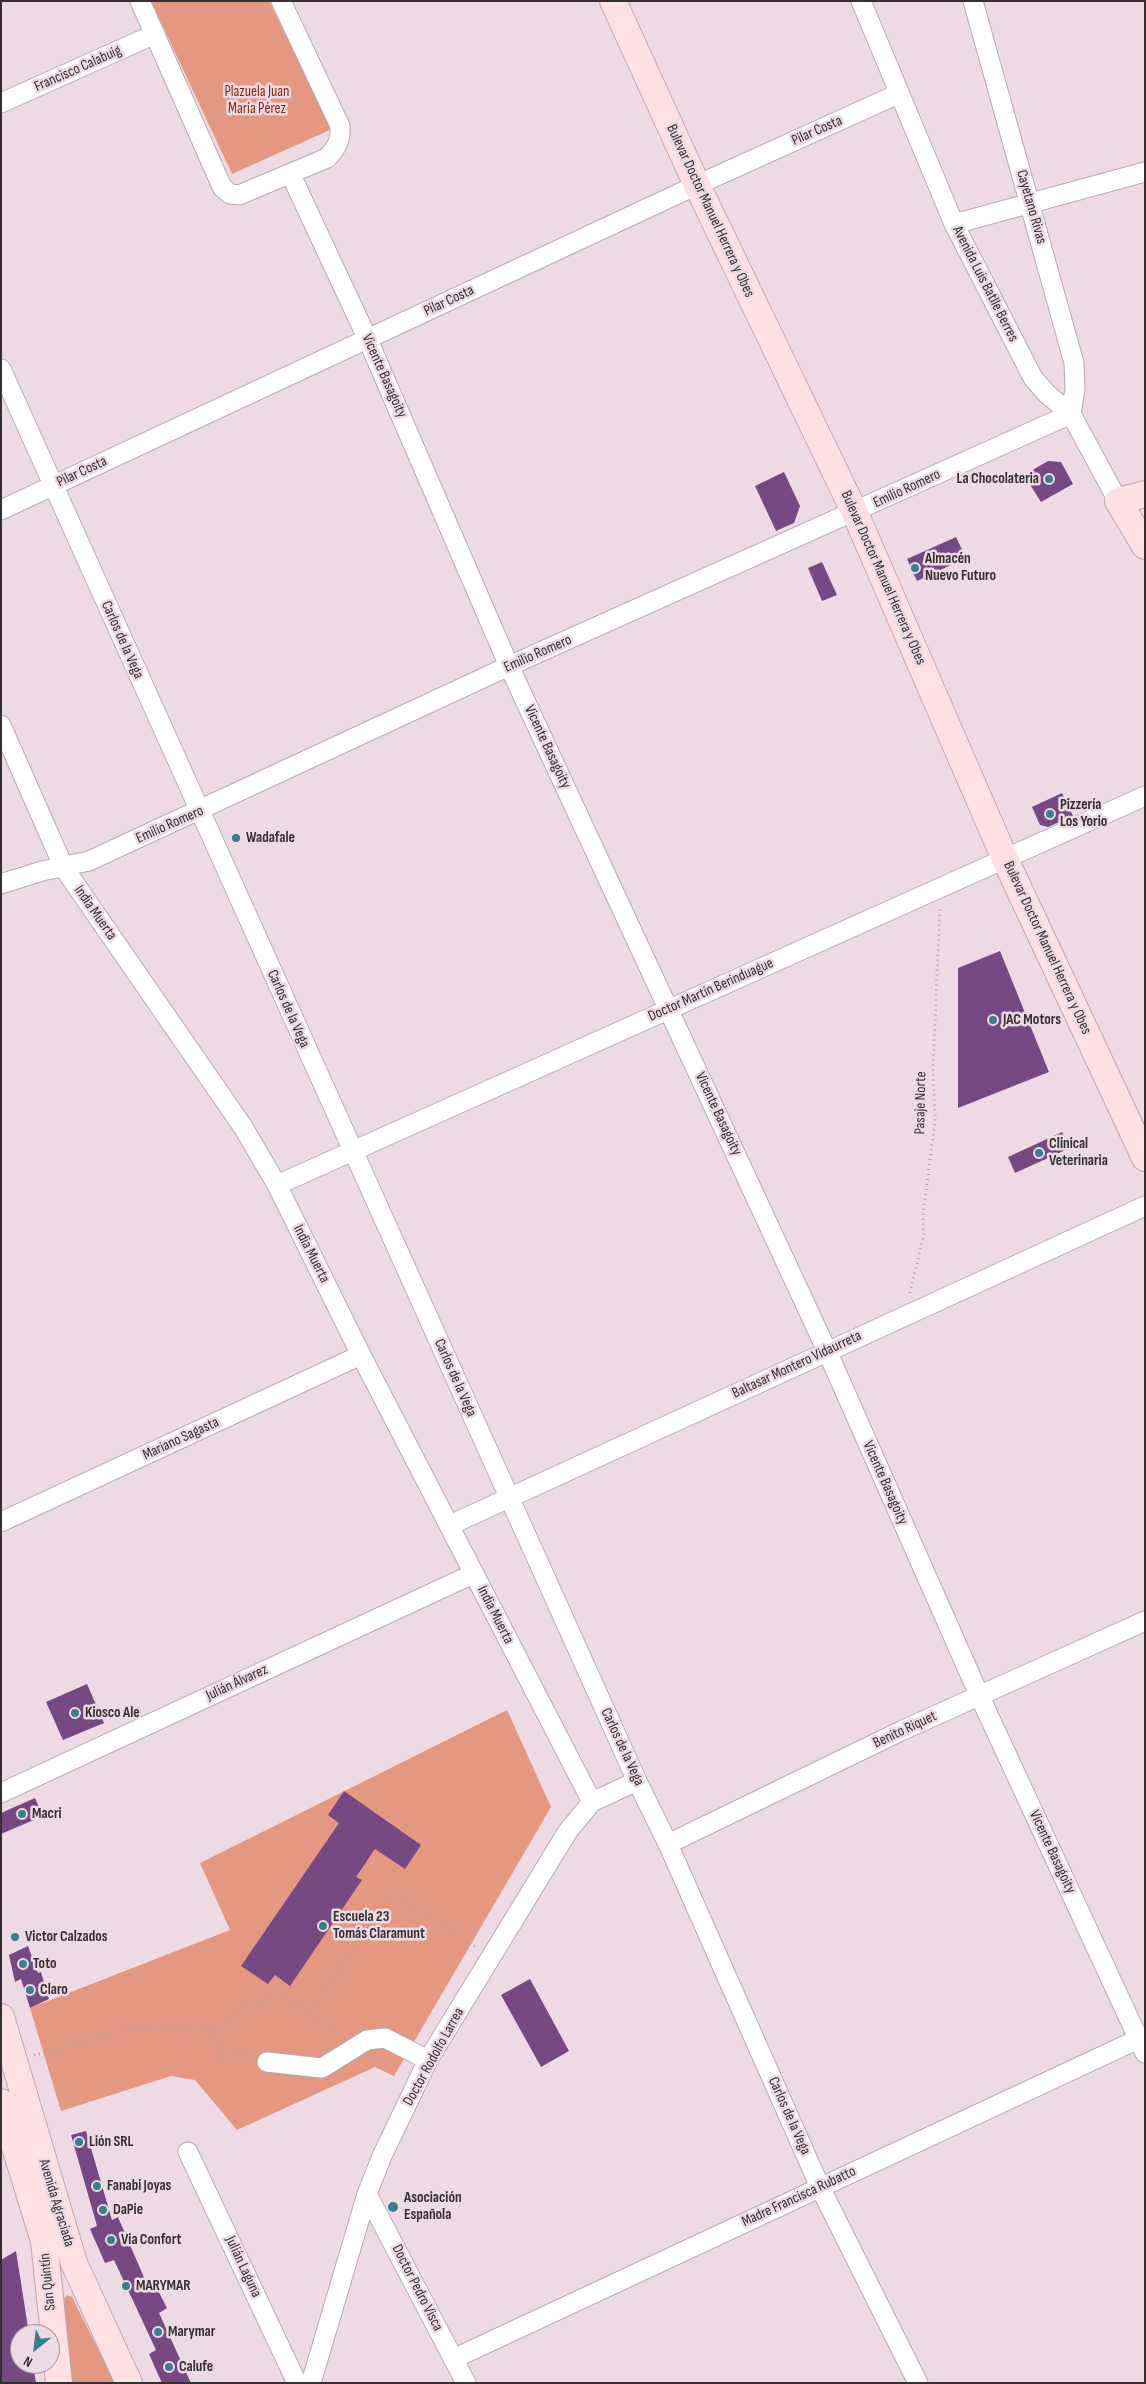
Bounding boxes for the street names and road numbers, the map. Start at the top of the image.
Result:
street label: Francisco Calabuig [32,42,124,96]
street label: Pilar Costa [789,112,845,150]
street label: Bulevar Doctor Manuel Herrera y Obes [662,122,758,300]
street label: Cayetano Rivas [1012,168,1050,246]
street label: Avenida Luis Batlle Berres [948,223,1022,345]
street label: Pilar Costa [421,282,477,320]
street label: Vicente Basagoity [358,331,410,421]
street label: Pilar Costa [54,453,110,491]
street label: Emilio Romero [871,466,943,512]
street label: Bulevar Doctor Manuel Herrera y Obes [836,488,930,668]
street label: Carlos de la Vega [97,598,147,682]
street label: Emilio Romero [501,631,575,677]
street label: Vicente Basagoity [520,702,574,792]
street label: Emilio Romero [133,802,207,848]
street label: Bulevar Doctor Manuel Herrera y Obes [999,859,1095,1037]
street label: India Muerta [70,882,120,944]
street label: Doctor Martín Berinduague [646,954,776,1026]
street label: Carlos de la Vega [263,967,313,1051]
street label: Vicente Basagoity [691,1069,745,1159]
street label: Pasaje Norte [911,1071,931,1135]
street label: India Muerta [289,1222,333,1286]
street label: Baltasar Montero Vidaurreta [729,1327,865,1403]
street label: Carlos de la Vega [430,1336,480,1420]
street label: Mariano Sagasta [140,1414,222,1464]
street label: Vicente Basagoity [859,1438,911,1528]
street label: India Muerta [473,1583,517,1647]
street label: Julián Álvarez [203,1661,271,1705]
street label: Carlos de la Vega [596,1705,648,1789]
street label: Benito Riquet [870,1708,940,1752]
street label: Vicente Basagoity [1025,1807,1079,1897]
street label: Doctor Rodolfo Larrea [400,2005,468,2109]
street label: Carlos de la Vega [764,2074,814,2158]
street label: Avenida Agraciada [34,2157,78,2249]
street label: Madre Francisca Rubatto [739,2163,859,2231]
street label: Julián Laguna [221,2233,265,2301]
street label: Doctor Pedro Visca [387,2242,447,2334]
street label: San Quintín [36,2252,60,2312]

